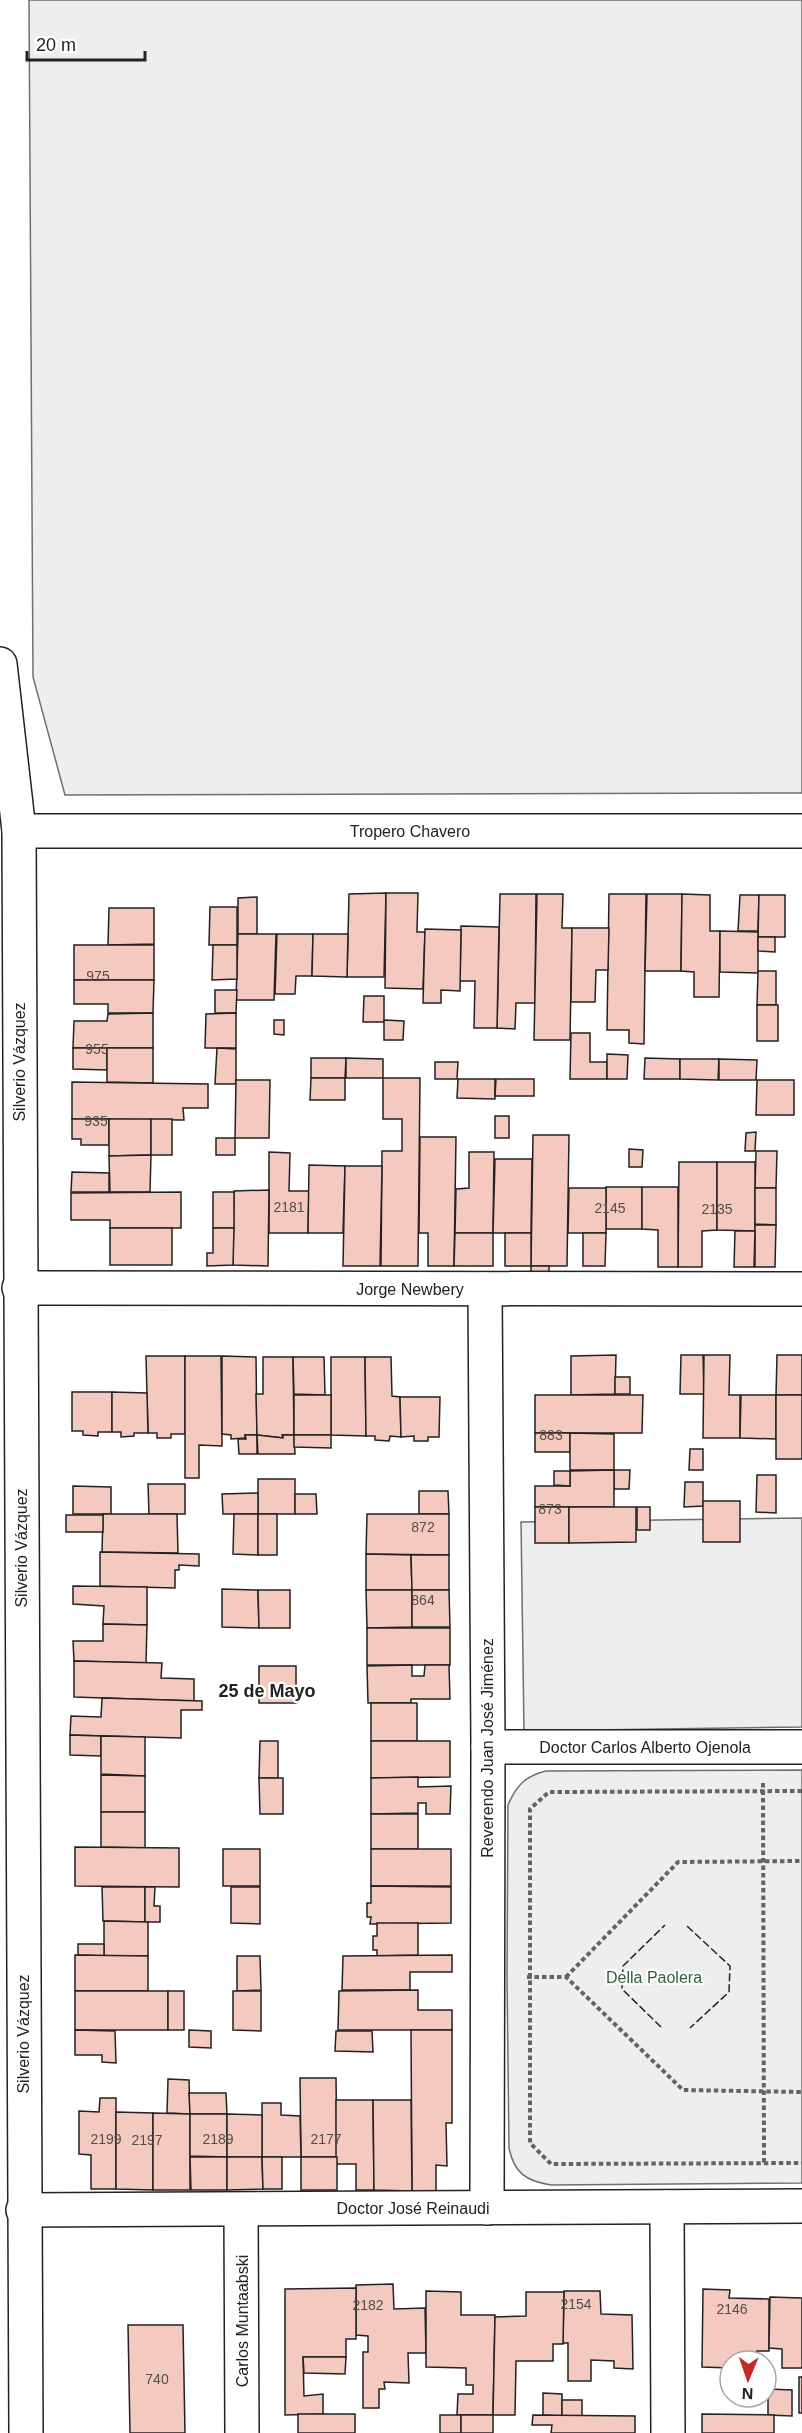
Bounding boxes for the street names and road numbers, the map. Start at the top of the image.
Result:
street label: Tropero Chavero [350,823,470,840]
street label: Silverio Vázquez [11,1002,28,1122]
street label: Jorge Newbery [356,1281,464,1298]
street label: Silverio Vázquez [13,1488,30,1608]
street label: Reverendo Juan José Jiménez [479,1638,496,1858]
street label: Doctor Carlos Alberto Ojenola [539,1739,751,1756]
street label: Silverio Vázquez [15,1974,32,2094]
street label: Doctor José Reinaudi [337,2200,489,2217]
street label: Carlos Muntaabski [234,2255,251,2387]

